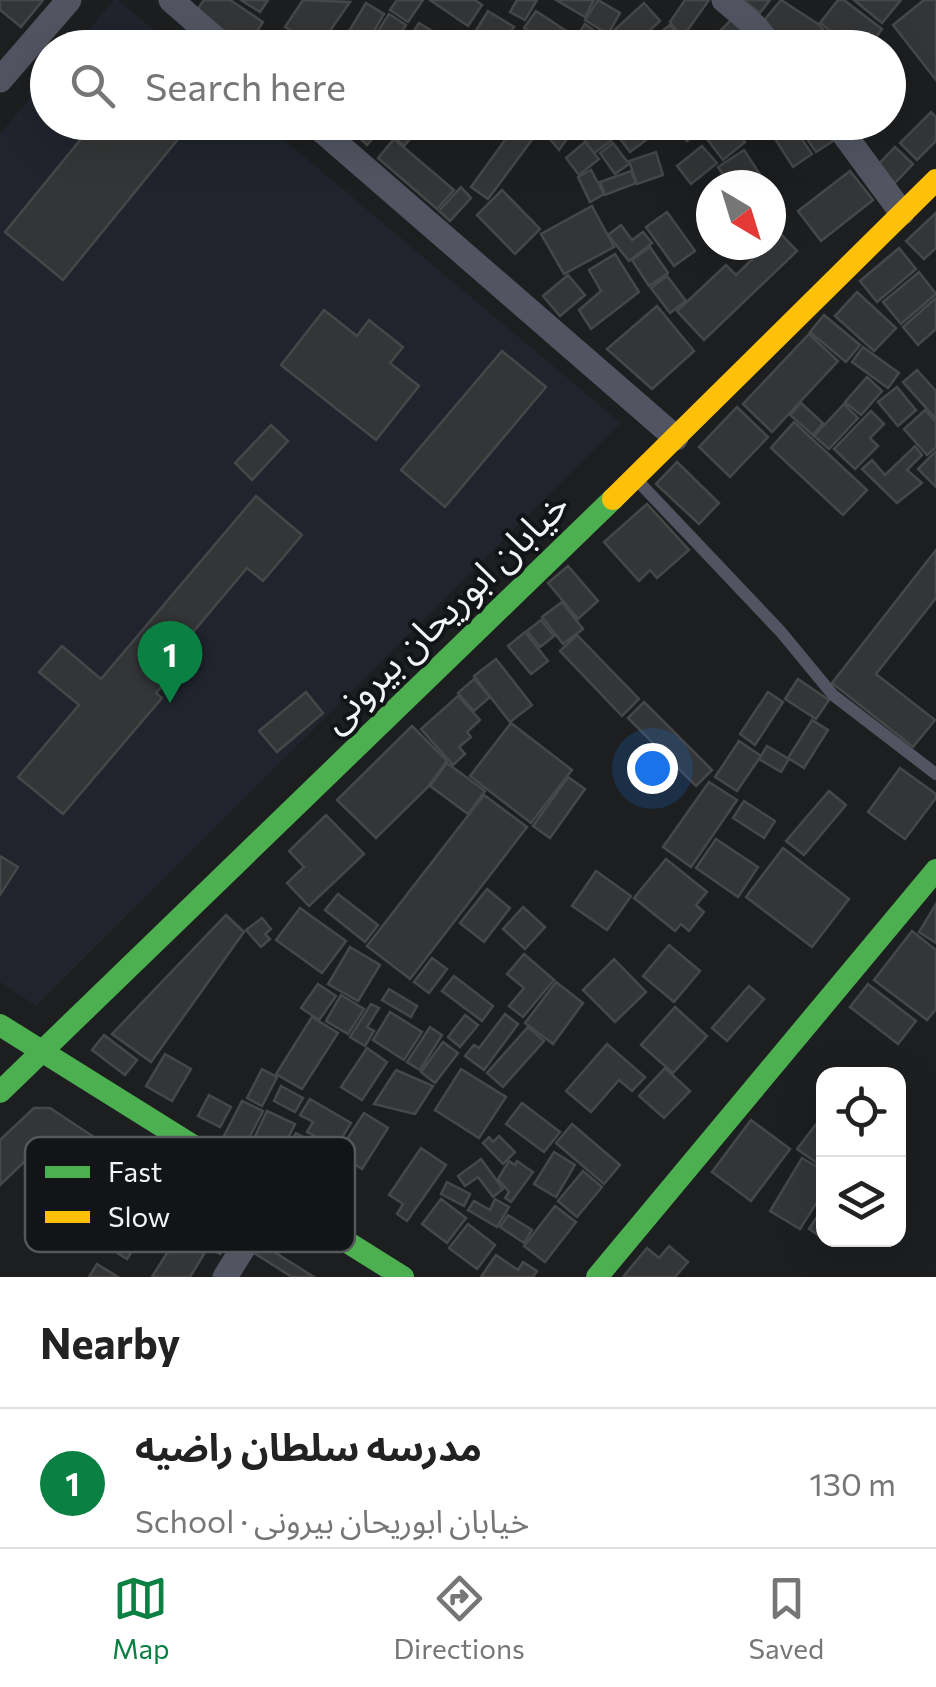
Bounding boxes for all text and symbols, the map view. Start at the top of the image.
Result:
search box [30,30,906,140]
icon: search [65,58,120,113]
text: Search here [145,62,346,109]
north arrow [696,170,786,260]
street label: خیابان ابوریحان بیرونی [309,480,578,741]
pin: 1 [138,620,202,703]
your location [627,743,678,794]
map controls [816,1067,906,1247]
button: locate [816,1067,906,1157]
legend [25,1137,355,1252]
text: Fast [108,1154,162,1188]
button: layers [816,1157,906,1247]
text: Slow [108,1199,170,1233]
text: Nearby [40,1316,180,1368]
text: مدرسه سلطان راضیه [135,1422,482,1469]
text: 1 [65,1463,80,1503]
text: 130 m [809,1463,896,1503]
text: School · خیابان ابوریحان بیرونی [135,1500,529,1540]
tab: Map [112,1571,170,1665]
tab: Directions [393,1571,525,1665]
tab: Saved [749,1571,824,1665]

